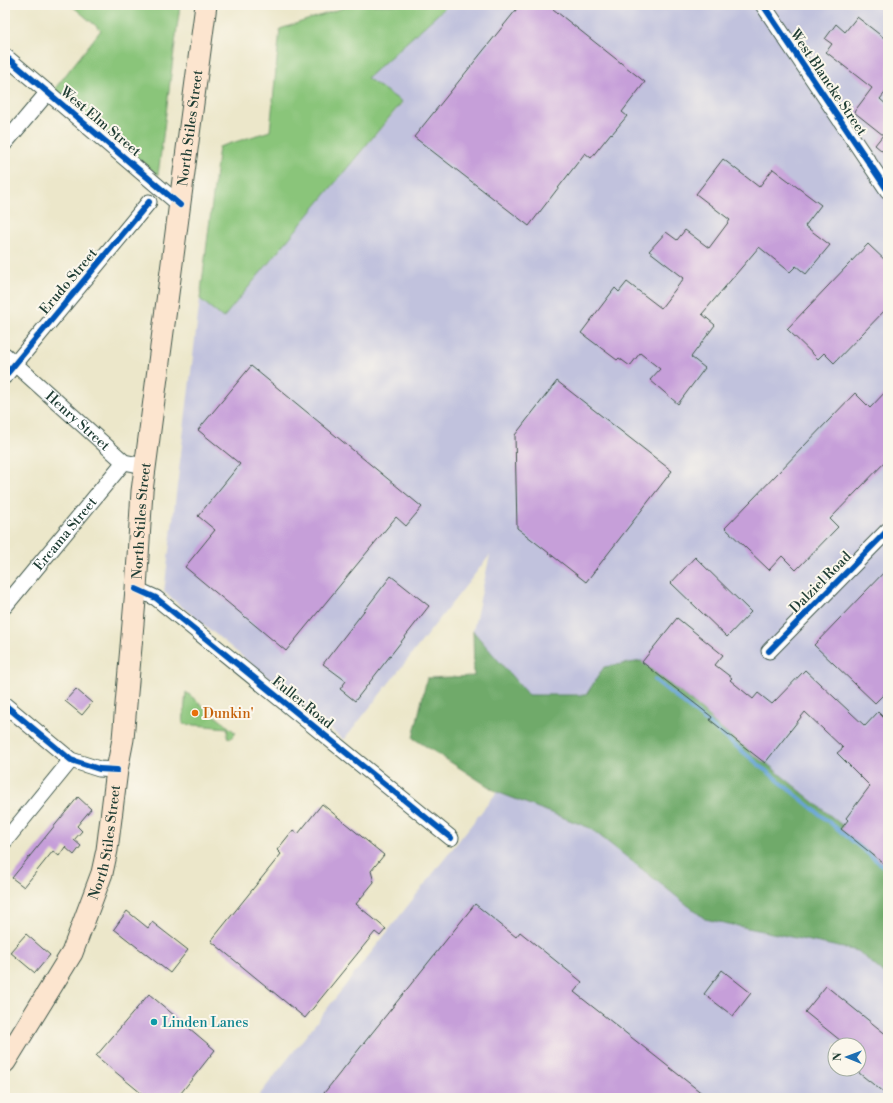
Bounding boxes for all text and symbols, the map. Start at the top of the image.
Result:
street label: West Blancke Street [785,25,870,139]
street label: North Stiles Street [174,69,207,187]
street label: West Elm Street [56,82,144,161]
street label: Erudo Street [36,245,102,318]
street label: Henry Street [41,387,113,455]
street label: North Stiles Street [129,462,156,580]
street label: Ercama Street [30,494,101,575]
street label: Dalziel Road [786,548,855,617]
street label: Fuller Road [268,673,337,733]
place label: Dunkin' [203,705,254,723]
marker: Dunkin' [190,708,200,718]
street label: North Stiles Street [85,784,125,903]
place label: Linden Lanes [162,1014,248,1032]
marker: Linden Lanes [149,1017,159,1027]
north arrow [827,1037,867,1077]
text: N [831,1052,845,1061]

